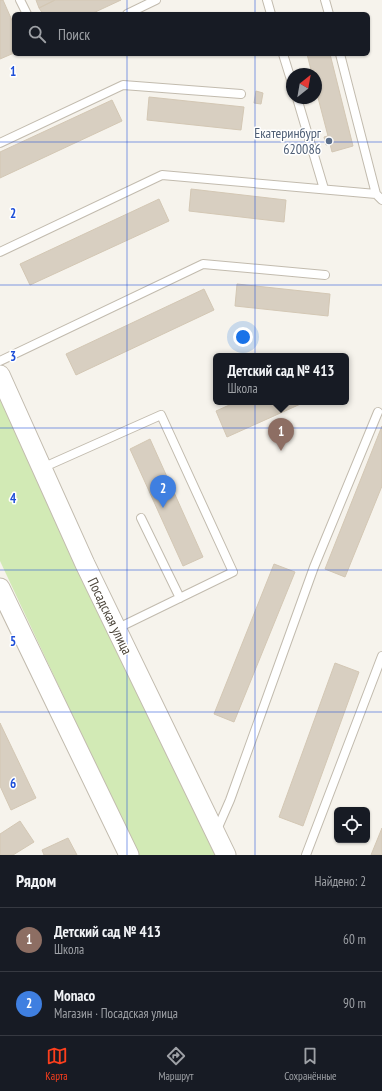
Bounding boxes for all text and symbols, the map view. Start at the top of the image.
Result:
search box [12,12,370,56]
icon: search [26,23,48,45]
text: Поиск [58,25,90,44]
text: 1 [10,63,16,80]
north arrow [286,68,322,104]
place label: Екатеринбург 620086 [254,124,322,158]
marker: Екатеринбург 620086 [324,136,334,146]
text: 2 [10,205,16,222]
your location [233,327,253,347]
text: 3 [10,348,16,365]
popup [213,353,349,405]
text: Детский сад № 413 [227,361,335,380]
text: Школа [227,380,258,397]
pin: 1 [268,418,294,451]
pin: 2 [150,475,176,508]
text: 4 [10,490,17,507]
street label: Посадская улица [84,575,136,657]
text: 5 [10,633,16,650]
text: 6 [10,775,16,792]
map controls [334,807,370,843]
button: locate [334,807,370,843]
text: Рядом [16,870,56,892]
text: Найдено: 2 [315,873,366,890]
text: Детский сад № 413 [54,922,161,941]
text: 1 [26,931,32,948]
text: 60 m [343,931,366,948]
text: Школа [54,941,84,958]
text: Monaco [54,986,95,1005]
text: 2 [26,995,32,1012]
text: 90 m [343,995,366,1012]
text: Магазин · Посадская улица [54,1005,178,1022]
tab: Карта [45,1045,68,1083]
tab: Маршрут [158,1045,194,1083]
tab: Сохранённые [284,1045,337,1083]

